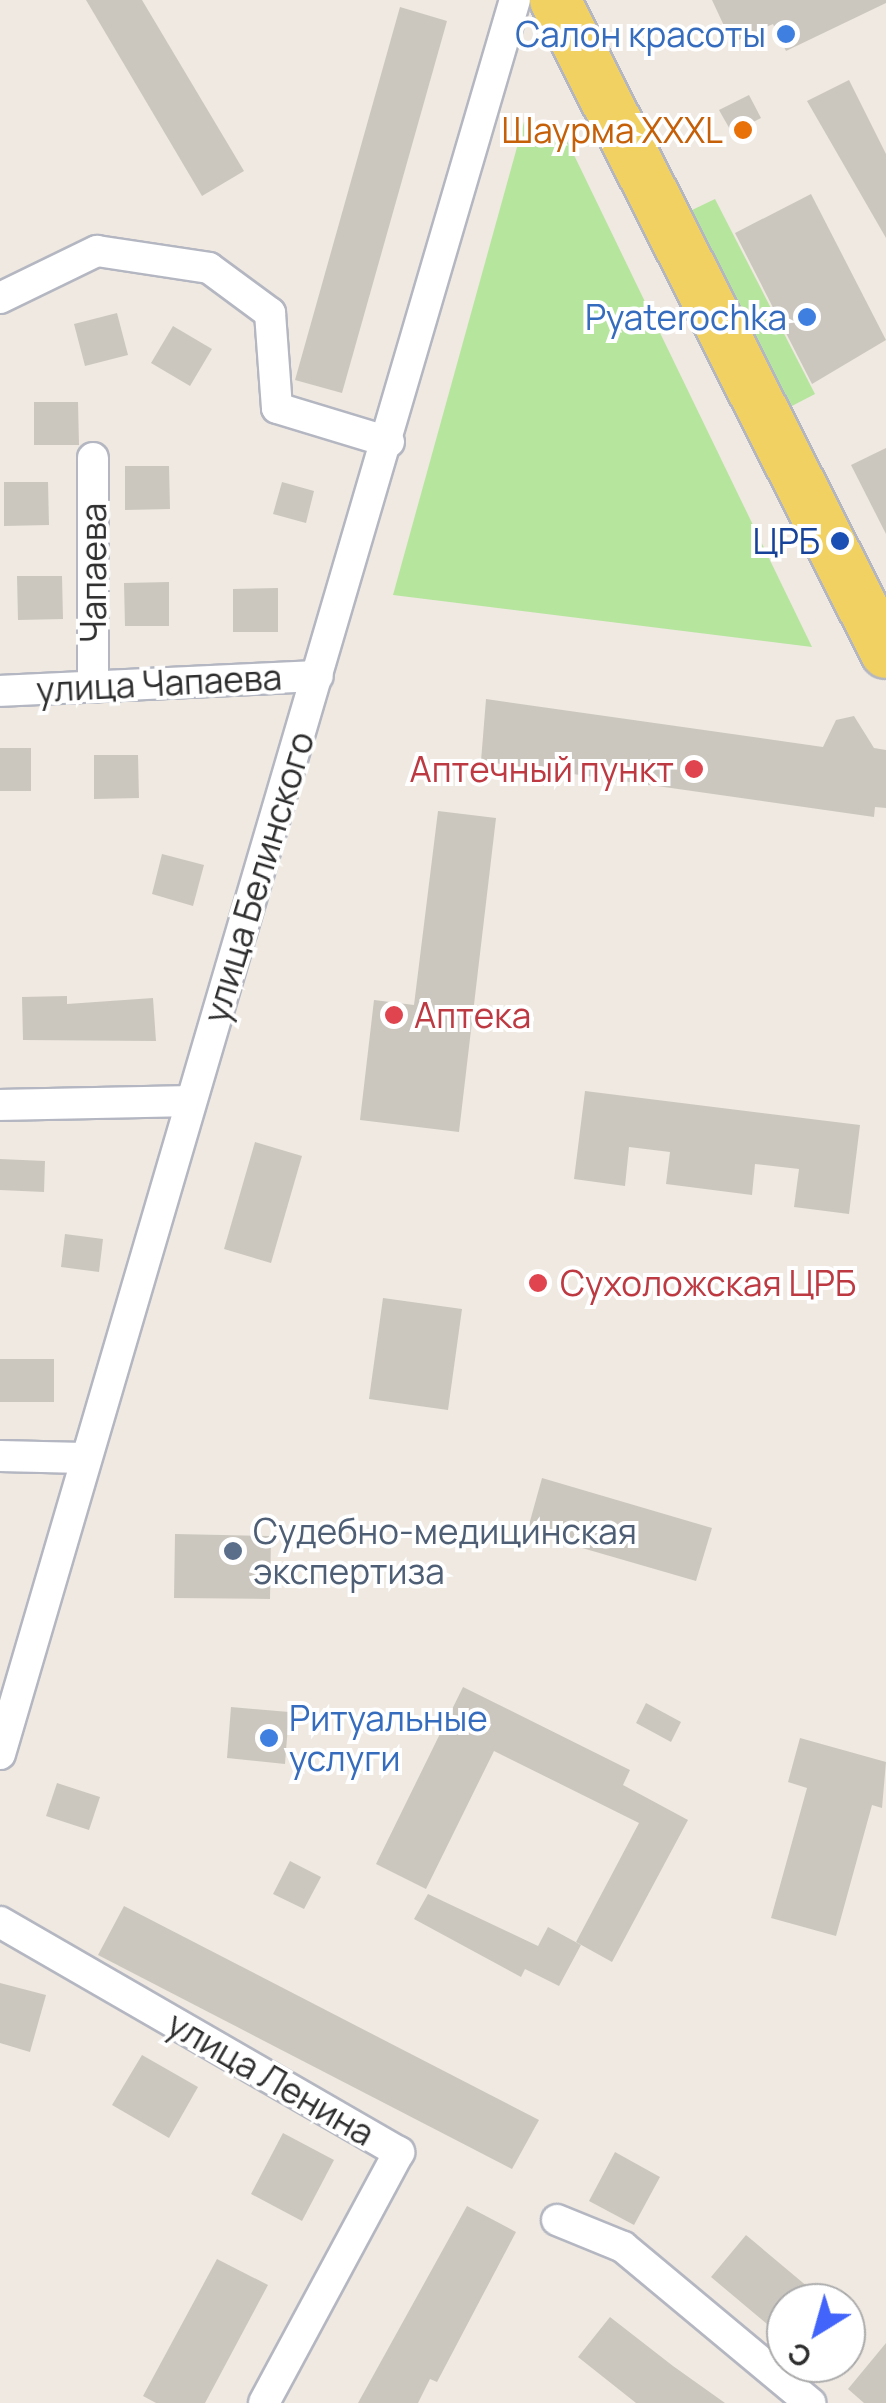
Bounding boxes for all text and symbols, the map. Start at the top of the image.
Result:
place label: Салон красоты [515,13,766,55]
marker: Салон красоты [775,23,797,45]
place label: Шаурма XXXL [502,109,723,151]
marker: Шаурма XXXL [732,119,754,141]
place label: Pyaterochka [585,296,787,338]
marker: Pyaterochka [796,306,818,328]
street label: Чапаева [72,503,114,643]
place label: ЦРБ [753,520,820,562]
marker: ЦРБ [829,530,851,552]
street label: улица Чапаева [35,656,283,710]
street label: улица Белинского [194,726,322,1028]
place label: Аптечный пункт [409,748,674,790]
marker: Аптечный пункт [683,758,705,780]
place label: Аптека [414,994,531,1036]
marker: Аптека [383,1004,405,1026]
place label: Сухоложская ЦРБ [560,1262,856,1304]
marker: Сухоложская ЦРБ [525,1270,551,1296]
place label: Судебно-медицинская экспертиза [253,1510,637,1592]
marker: Судебно-медицинская экспертиза [222,1540,244,1562]
place label: Ритуальные услуги [289,1697,488,1779]
marker: Ритуальные услуги [258,1727,280,1749]
street label: улица Ленина [160,2002,382,2154]
north arrow [766,2283,866,2383]
text: С [779,2334,819,2377]

